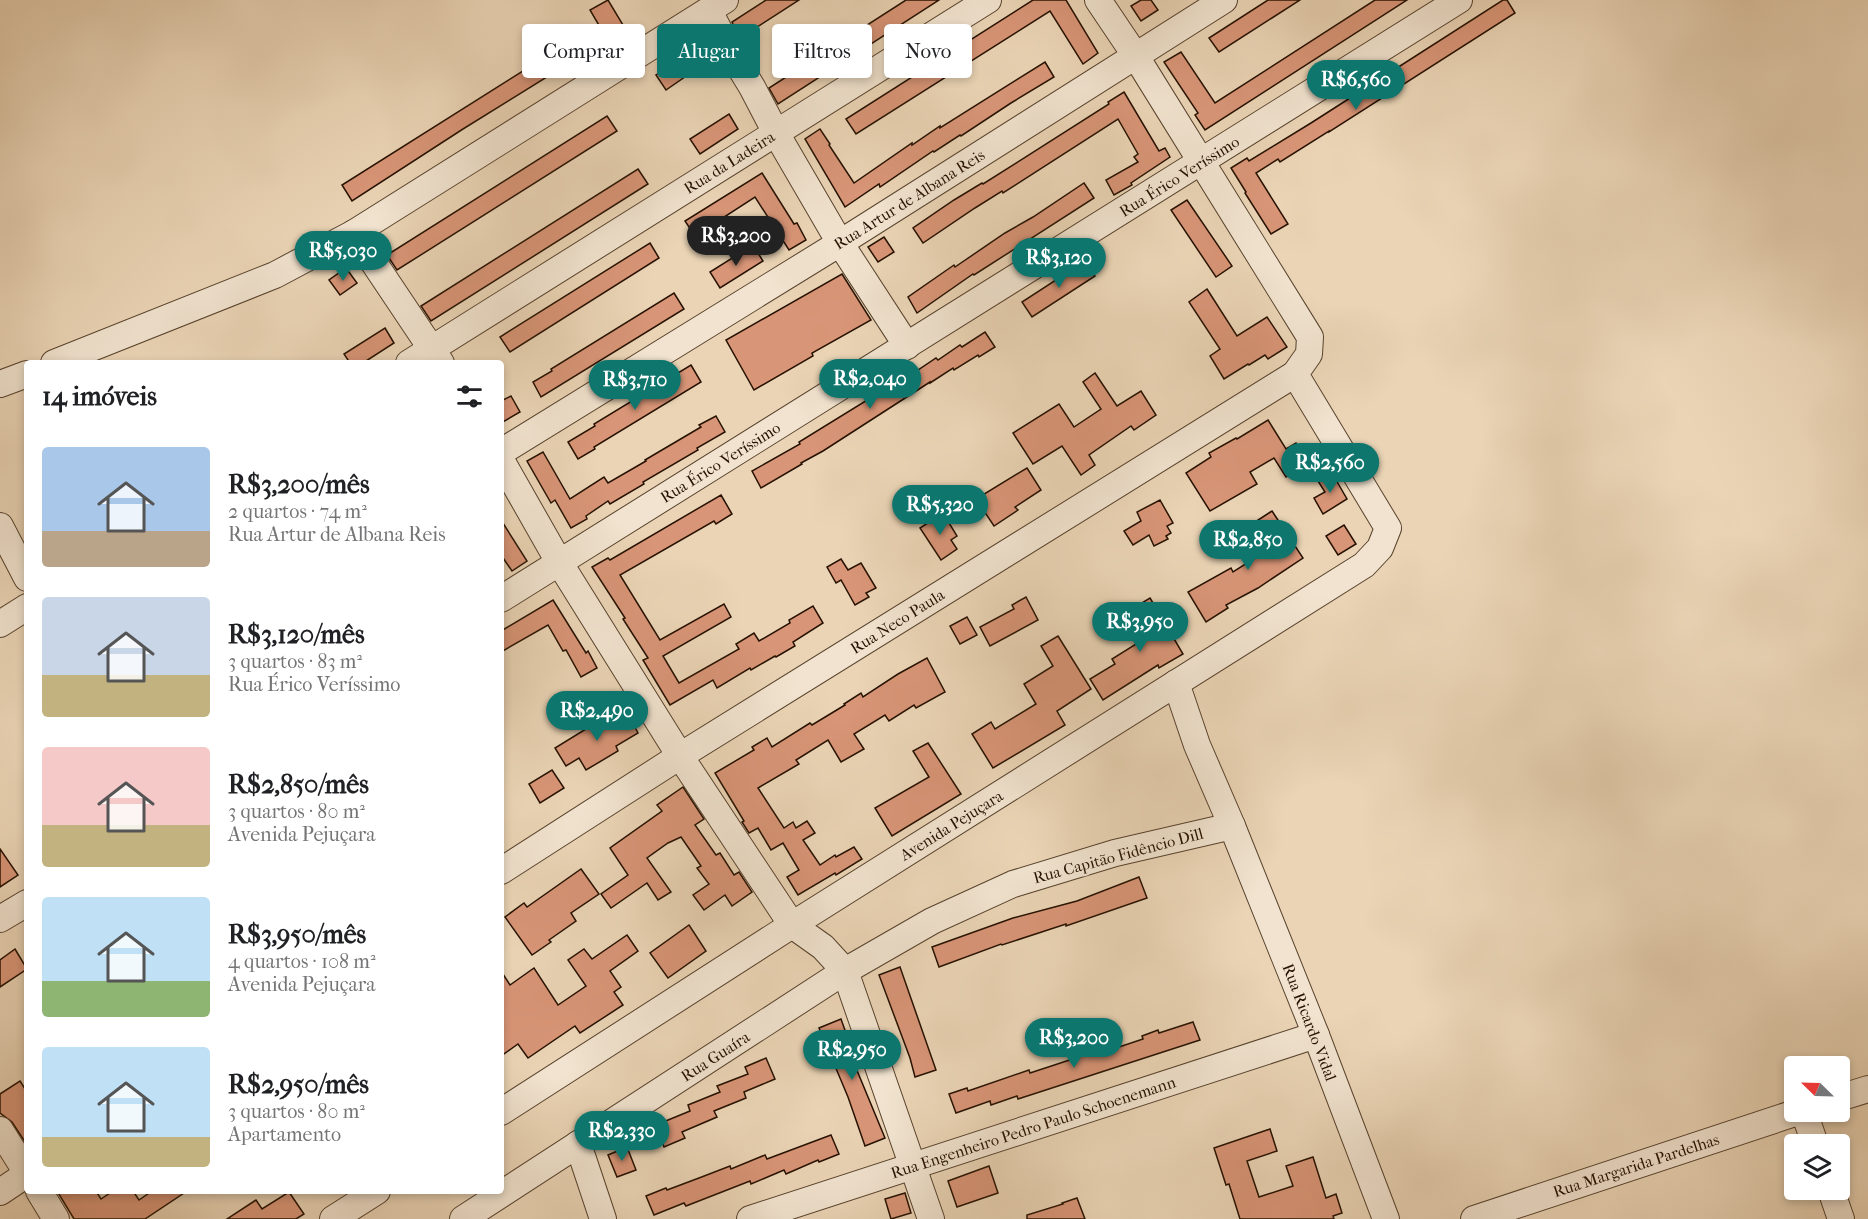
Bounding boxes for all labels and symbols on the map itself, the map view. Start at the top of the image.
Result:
pin: R$6,560 [1301,60,1411,111]
street label: Rua da Ladeira [680,127,779,198]
street label: Rua Érico Veríssimo [1115,131,1243,221]
street label: Rua Artur de Albana Reis [830,145,988,254]
pin: R$3,200 [681,216,791,267]
pin: R$5,030 [288,231,398,282]
pin: R$3,120 [1004,238,1114,289]
pin: R$2,040 [815,359,925,410]
pin: R$3,710 [580,360,690,411]
street label: Rua Érico Veríssimo [656,417,784,507]
pin: R$2,560 [1275,443,1385,494]
pin: R$5,320 [885,485,995,536]
pin: R$2,850 [1193,520,1303,571]
street label: Rua Neco Paula [847,585,948,658]
pin: R$3,950 [1085,602,1195,653]
pin: R$2,490 [542,691,652,742]
street label: Avenida Pejuçara [895,786,1007,865]
street label: Rua Capitão Fidêncio Dill [1031,823,1206,887]
street label: Rua Ricardo Vidal [1278,961,1341,1084]
pin: R$3,200 [1019,1018,1129,1069]
street label: Rua Guaíra [677,1027,754,1086]
pin: R$2,950 [797,1030,907,1081]
north arrow [1784,1056,1850,1122]
street label: Rua Engenheiro Pedro Paulo Schoenemann [888,1072,1179,1183]
pin: R$2,330 [567,1111,677,1162]
street label: Rua Margarida Pardelhas [1551,1130,1722,1201]

